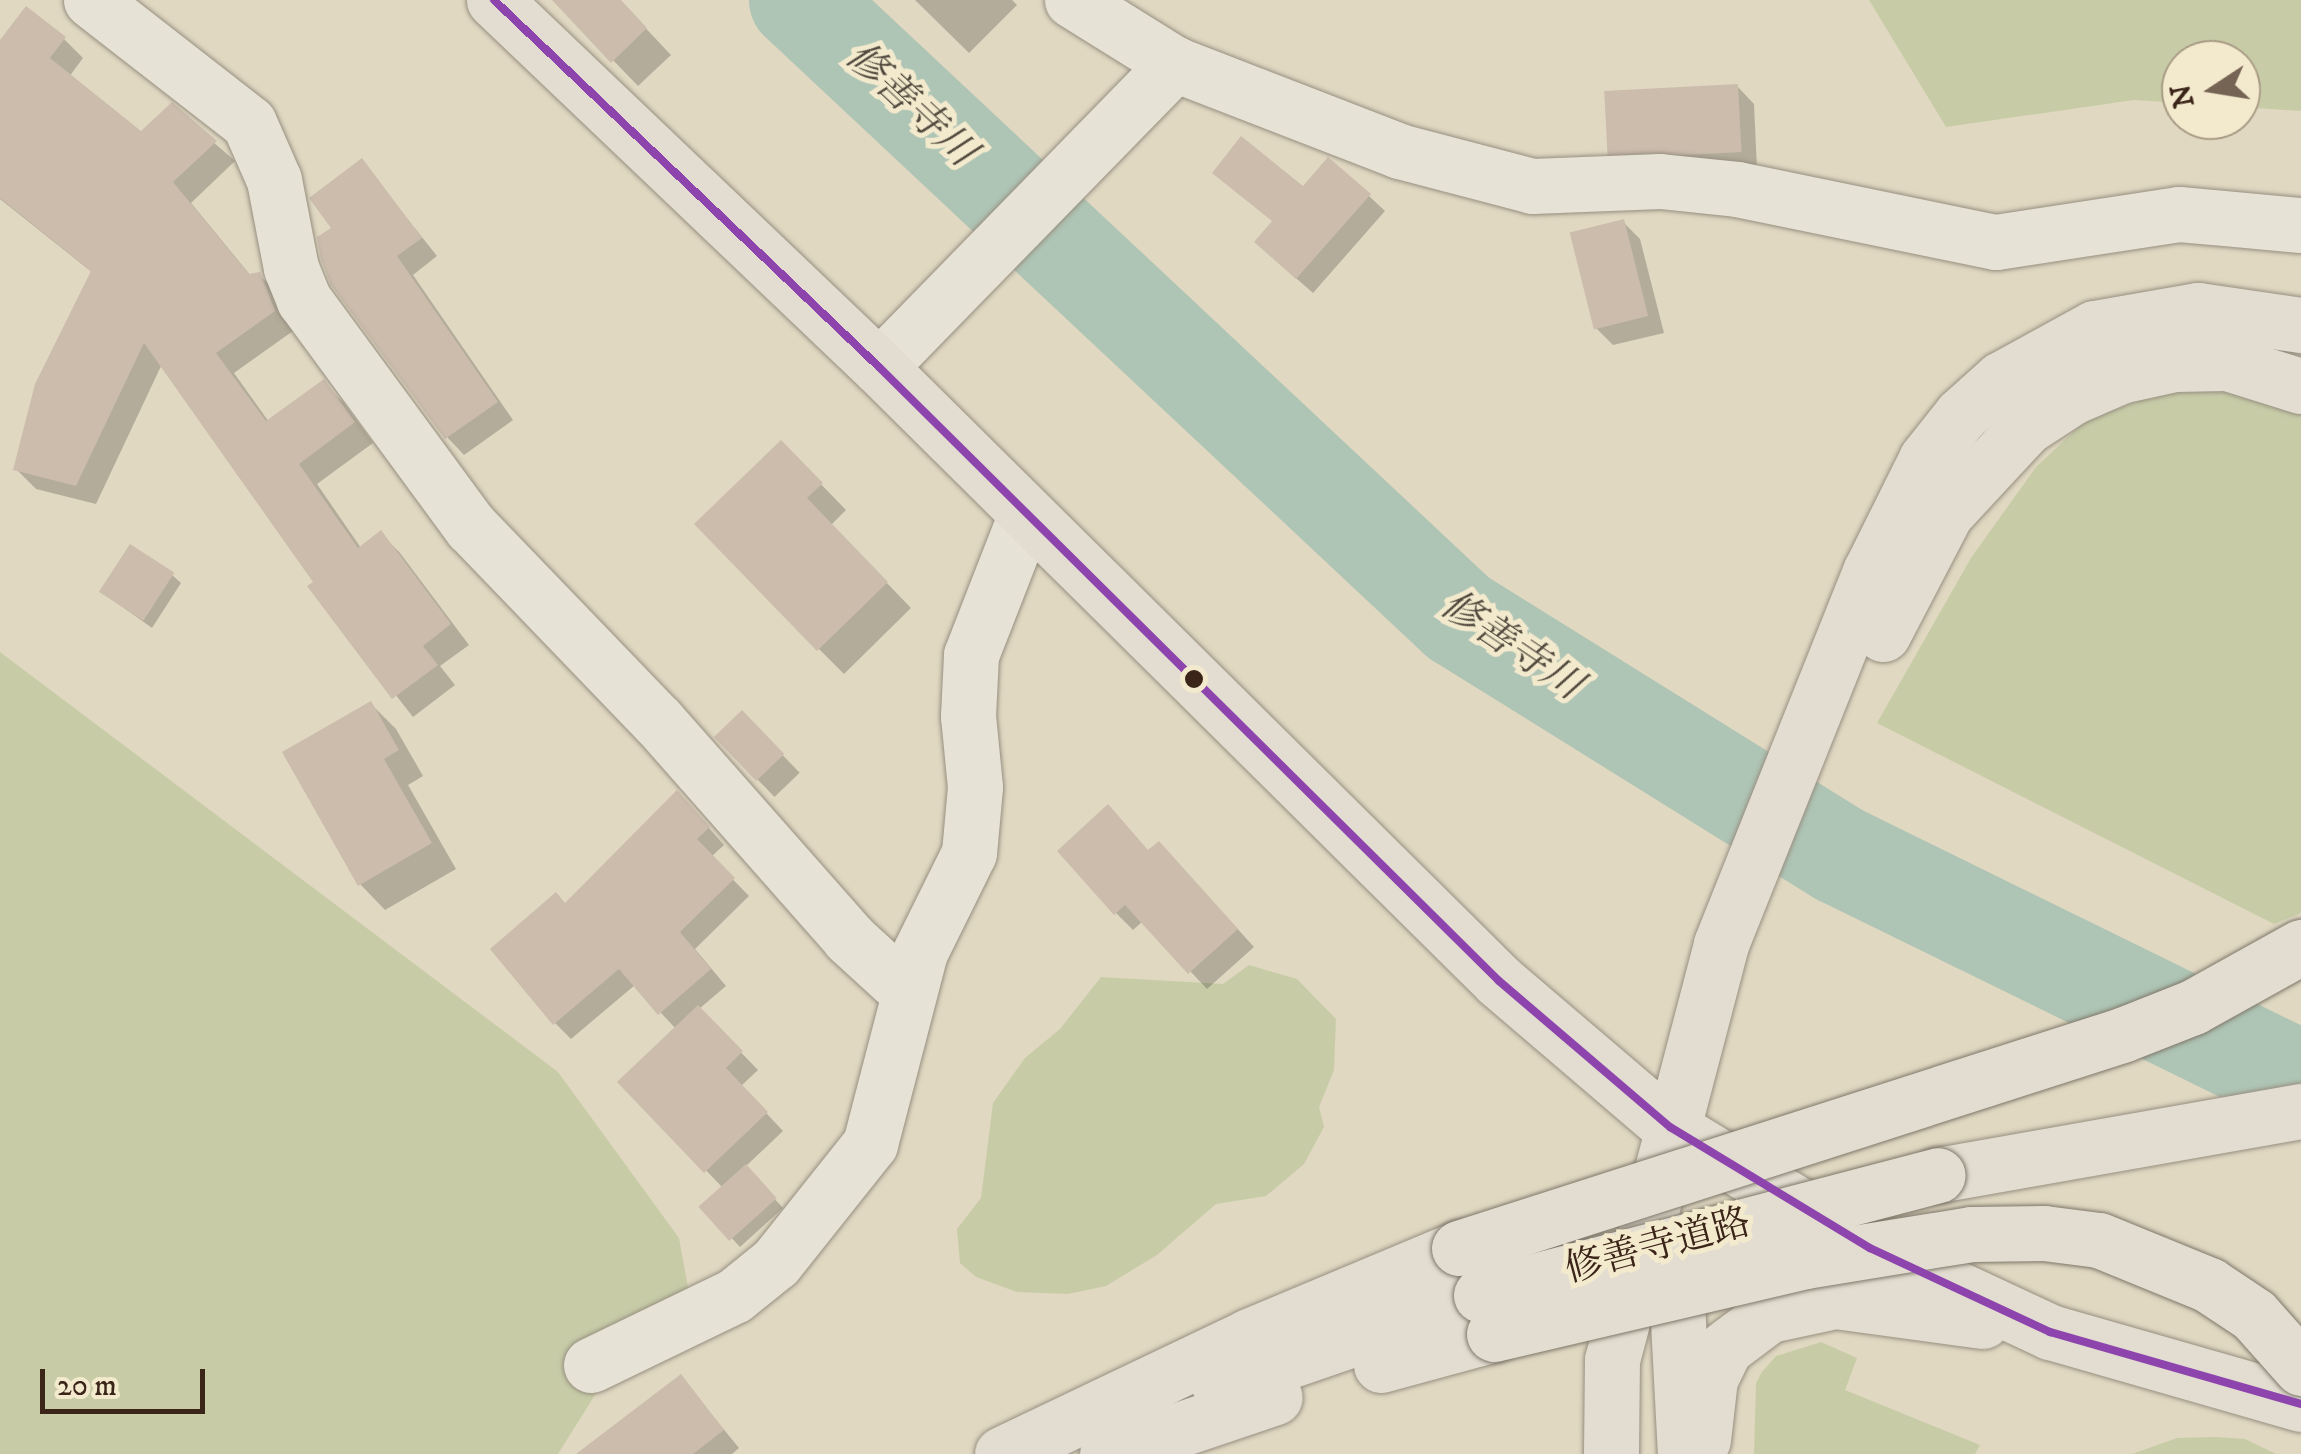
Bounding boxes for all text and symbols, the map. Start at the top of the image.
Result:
water label: 修善寺川 [835,33,985,177]
north arrow [2161,40,2261,140]
text: N [2164,81,2203,111]
water label: 修善寺川 [1431,581,1591,711]
unlabelled marker [1184,669,1204,689]
street label: 修善寺道路 [1560,1200,1756,1294]
scale bar [45,1349,210,1411]
text: 20 m [57,1368,117,1405]

